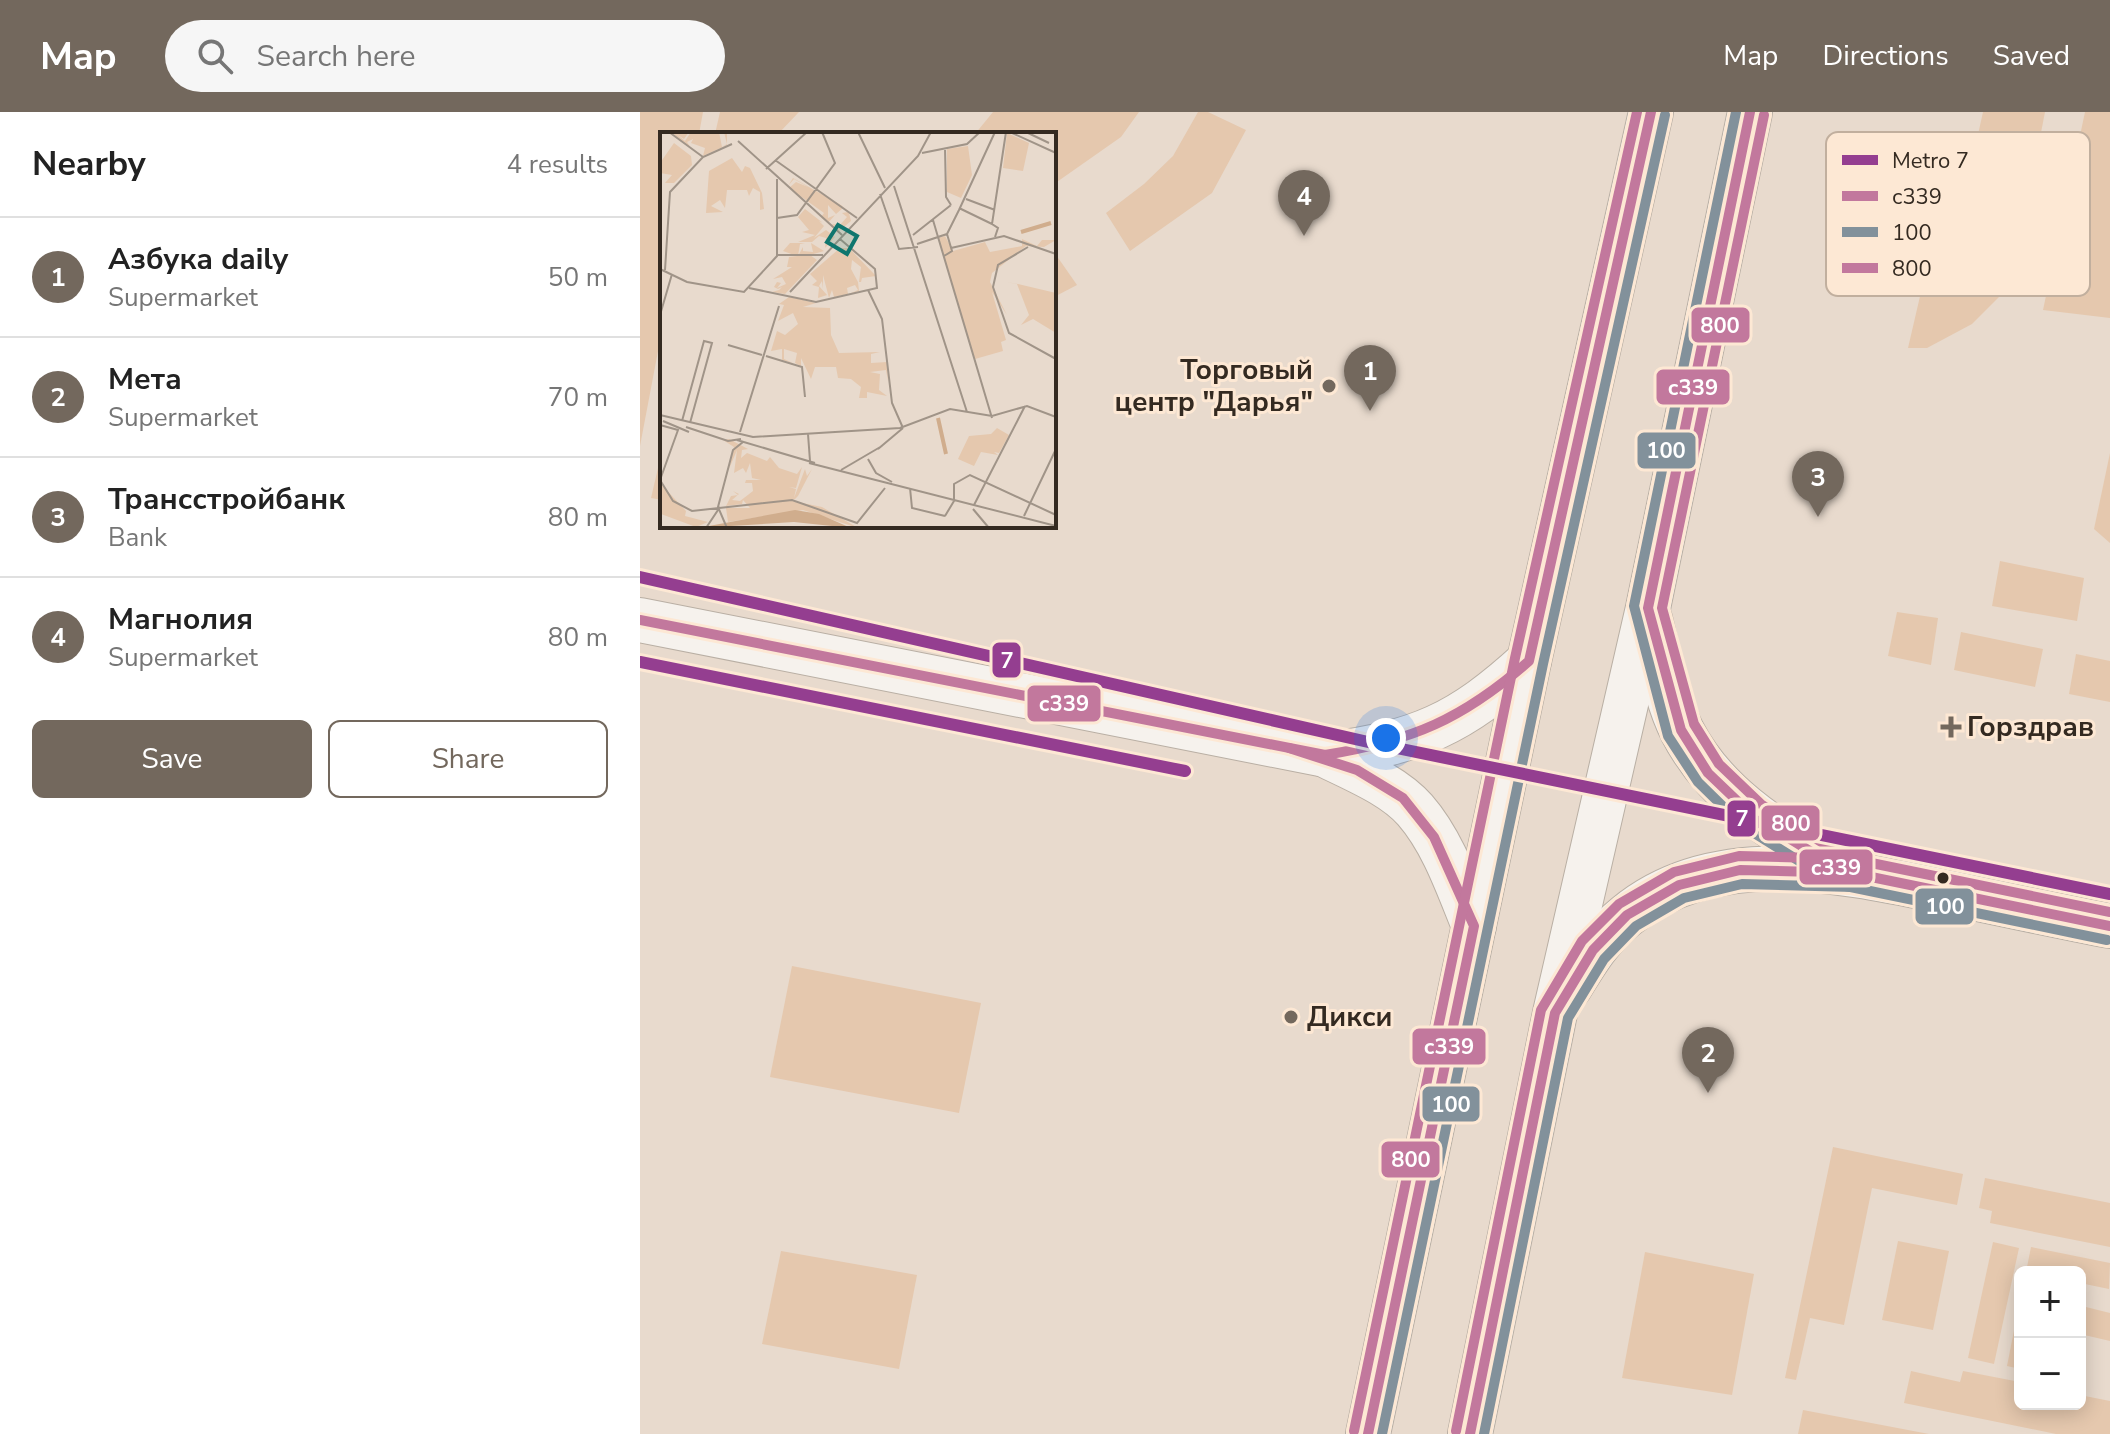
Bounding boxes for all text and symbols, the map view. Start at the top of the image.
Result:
search box [165,20,725,92]
text: Map [40,31,117,82]
icon: search [193,34,237,78]
text: Search here [257,36,416,77]
text: Map [1723,37,1778,75]
text: Directions [1822,37,1949,75]
text: Saved [1993,37,2070,75]
inset map [660,132,1056,528]
legend [1826,132,2090,296]
text: Nearby [32,141,146,187]
text: Metro 7 [1892,146,1969,176]
text: 4 results [507,147,608,182]
pin: 4 [1278,170,1330,236]
text: с339 [1892,182,1942,212]
text: 100 [1892,218,1932,248]
text: Азбука daily [108,239,288,280]
text: 800 [1892,254,1932,284]
text: 1 [50,260,66,295]
text: 50 m [548,260,608,295]
text: Supermarket [108,280,258,315]
line badge: 800 [1690,306,1751,344]
text: 800 [1700,311,1740,341]
pin: 1 [1344,345,1396,411]
place label: Торговый центр "Дарья" [1115,351,1313,421]
text: Мета [108,359,182,400]
line badge: с339 [1655,368,1731,406]
text: с339 [1668,373,1718,403]
marker: Торговый центр "Дарья" [1320,377,1338,395]
text: 2 [50,380,66,415]
text: 70 m [548,380,608,415]
text: Supermarket [108,400,258,435]
line badge: 100 [1636,431,1697,470]
text: 100 [1646,436,1686,466]
pin: 3 [1792,451,1844,517]
text: Трансстройбанк [108,479,345,520]
text: 3 [50,500,66,535]
text: 80 m [548,500,608,535]
text: Bank [108,520,167,555]
text: Магнолия [108,599,253,640]
text: 4 [50,620,66,655]
text: 80 m [548,620,608,655]
text: Supermarket [108,640,258,675]
line badge: 7 [991,641,1022,679]
text: 7 [1000,646,1014,676]
line badge: с339 [1026,684,1102,723]
text: с339 [1039,689,1089,719]
place label: Горздрав [1967,708,2094,746]
your location [1366,718,1406,758]
marker: Горздрав [1942,718,1960,736]
button: Save [32,720,312,798]
button: Share [328,720,608,798]
line badge: 7 [1726,799,1757,838]
text: 7 [1735,804,1749,834]
line badge: 800 [1760,804,1821,842]
text: 800 [1771,809,1811,839]
line badge: с339 [1798,848,1874,886]
text: с339 [1811,853,1861,883]
unlabelled marker [1935,870,1951,886]
line badge: 100 [1914,887,1975,926]
text: 100 [1925,892,1965,922]
place label: Дикси [1307,998,1392,1036]
marker: Дикси [1282,1008,1300,1026]
line badge: с339 [1411,1027,1487,1066]
pin: 2 [1682,1027,1734,1093]
text: с339 [1424,1032,1474,1062]
line badge: 100 [1421,1085,1481,1123]
text: 100 [1431,1090,1471,1120]
line badge: 800 [1380,1140,1441,1179]
text: 800 [1391,1145,1431,1175]
map controls [2014,1266,2086,1410]
button: + [2014,1266,2086,1338]
button: − [2014,1338,2086,1410]

